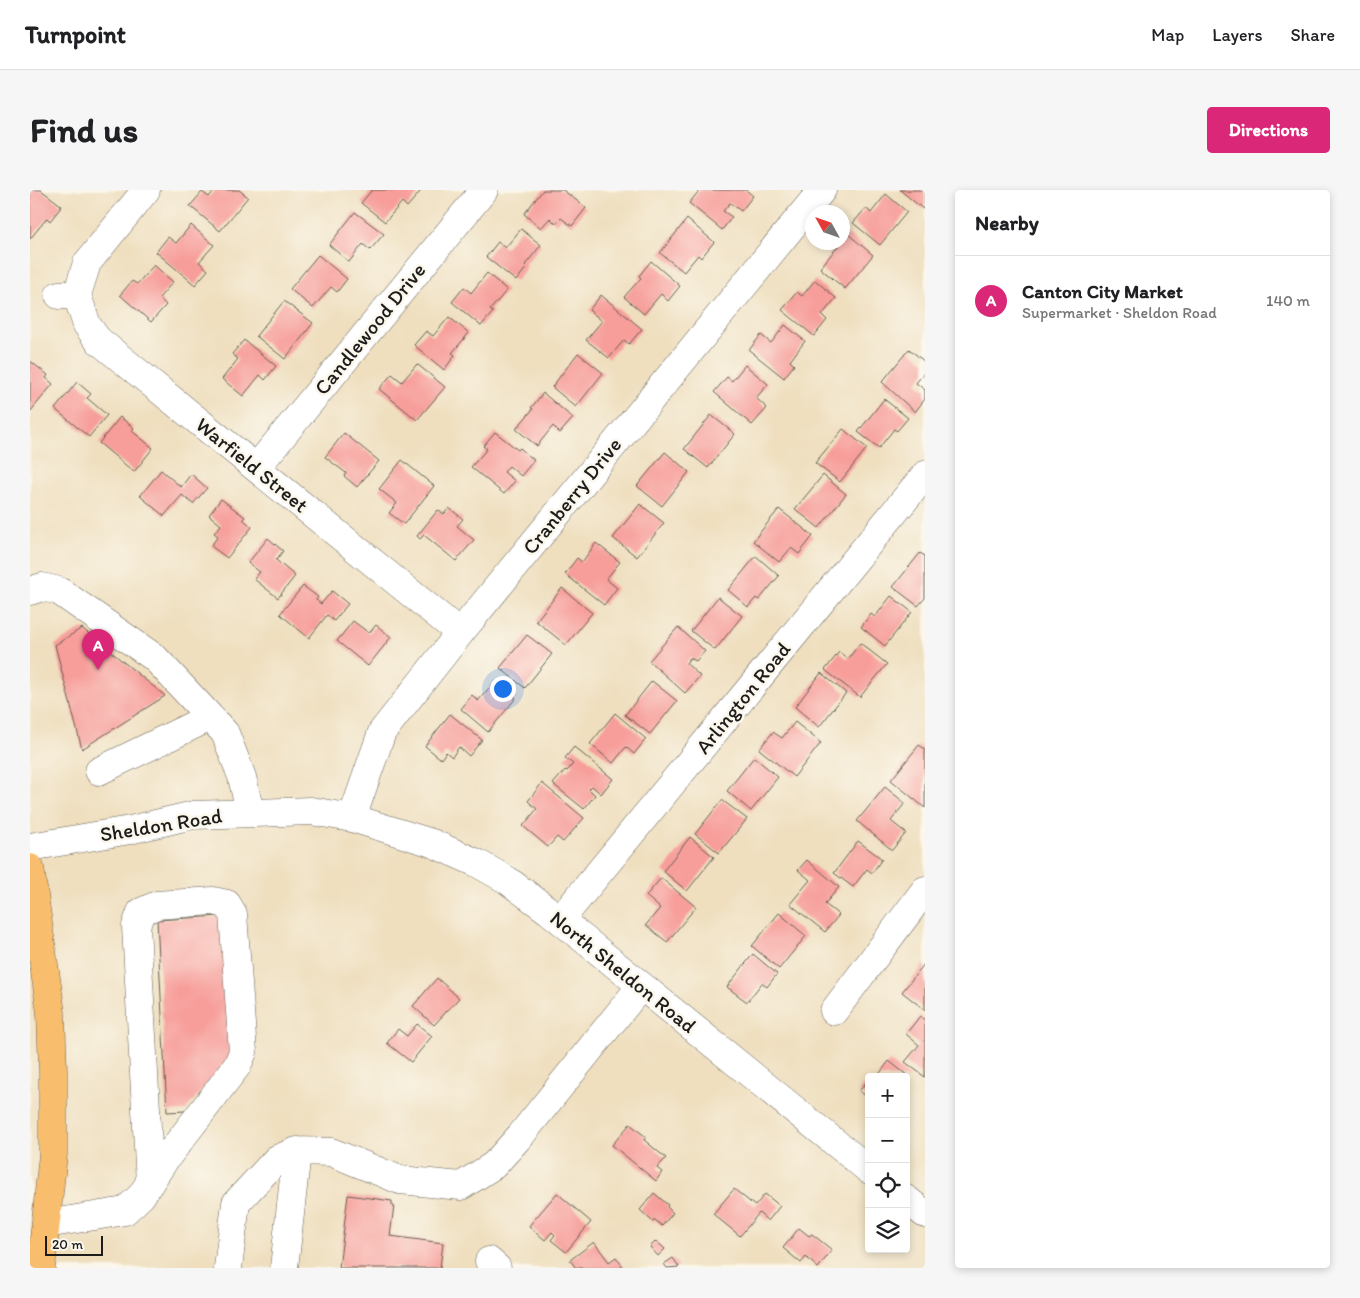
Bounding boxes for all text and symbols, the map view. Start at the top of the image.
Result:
text: Turnpoint [25,20,126,49]
text: Map [1151,24,1184,46]
text: Layers [1212,24,1262,46]
text: Share [1290,24,1335,46]
button: Directions [1207,107,1330,153]
text: Find us [30,109,138,151]
north arrow [805,205,850,250]
text: Nearby [975,210,1039,235]
street label: Candlewood Drive [309,258,430,400]
text: Canton City Market [1022,280,1183,303]
text: A [986,291,996,310]
text: 140 m [1266,291,1310,310]
text: Supermarket · Sheldon Road [1022,303,1217,322]
street label: Warfield Street [191,412,314,518]
street label: Cranberry Drive [517,432,626,559]
pin: A [82,629,114,670]
street label: Arlington Road [690,636,796,759]
your location [490,676,516,702]
street label: Sheldon Road [98,803,224,846]
street label: North Sheldon Road [545,905,701,1038]
map controls [865,1073,910,1253]
button: + [865,1073,910,1118]
button: − [865,1118,910,1163]
button: locate [865,1163,910,1208]
button: layers [865,1208,910,1253]
scale bar [45,1233,102,1256]
text: 20 m [52,1236,83,1253]

